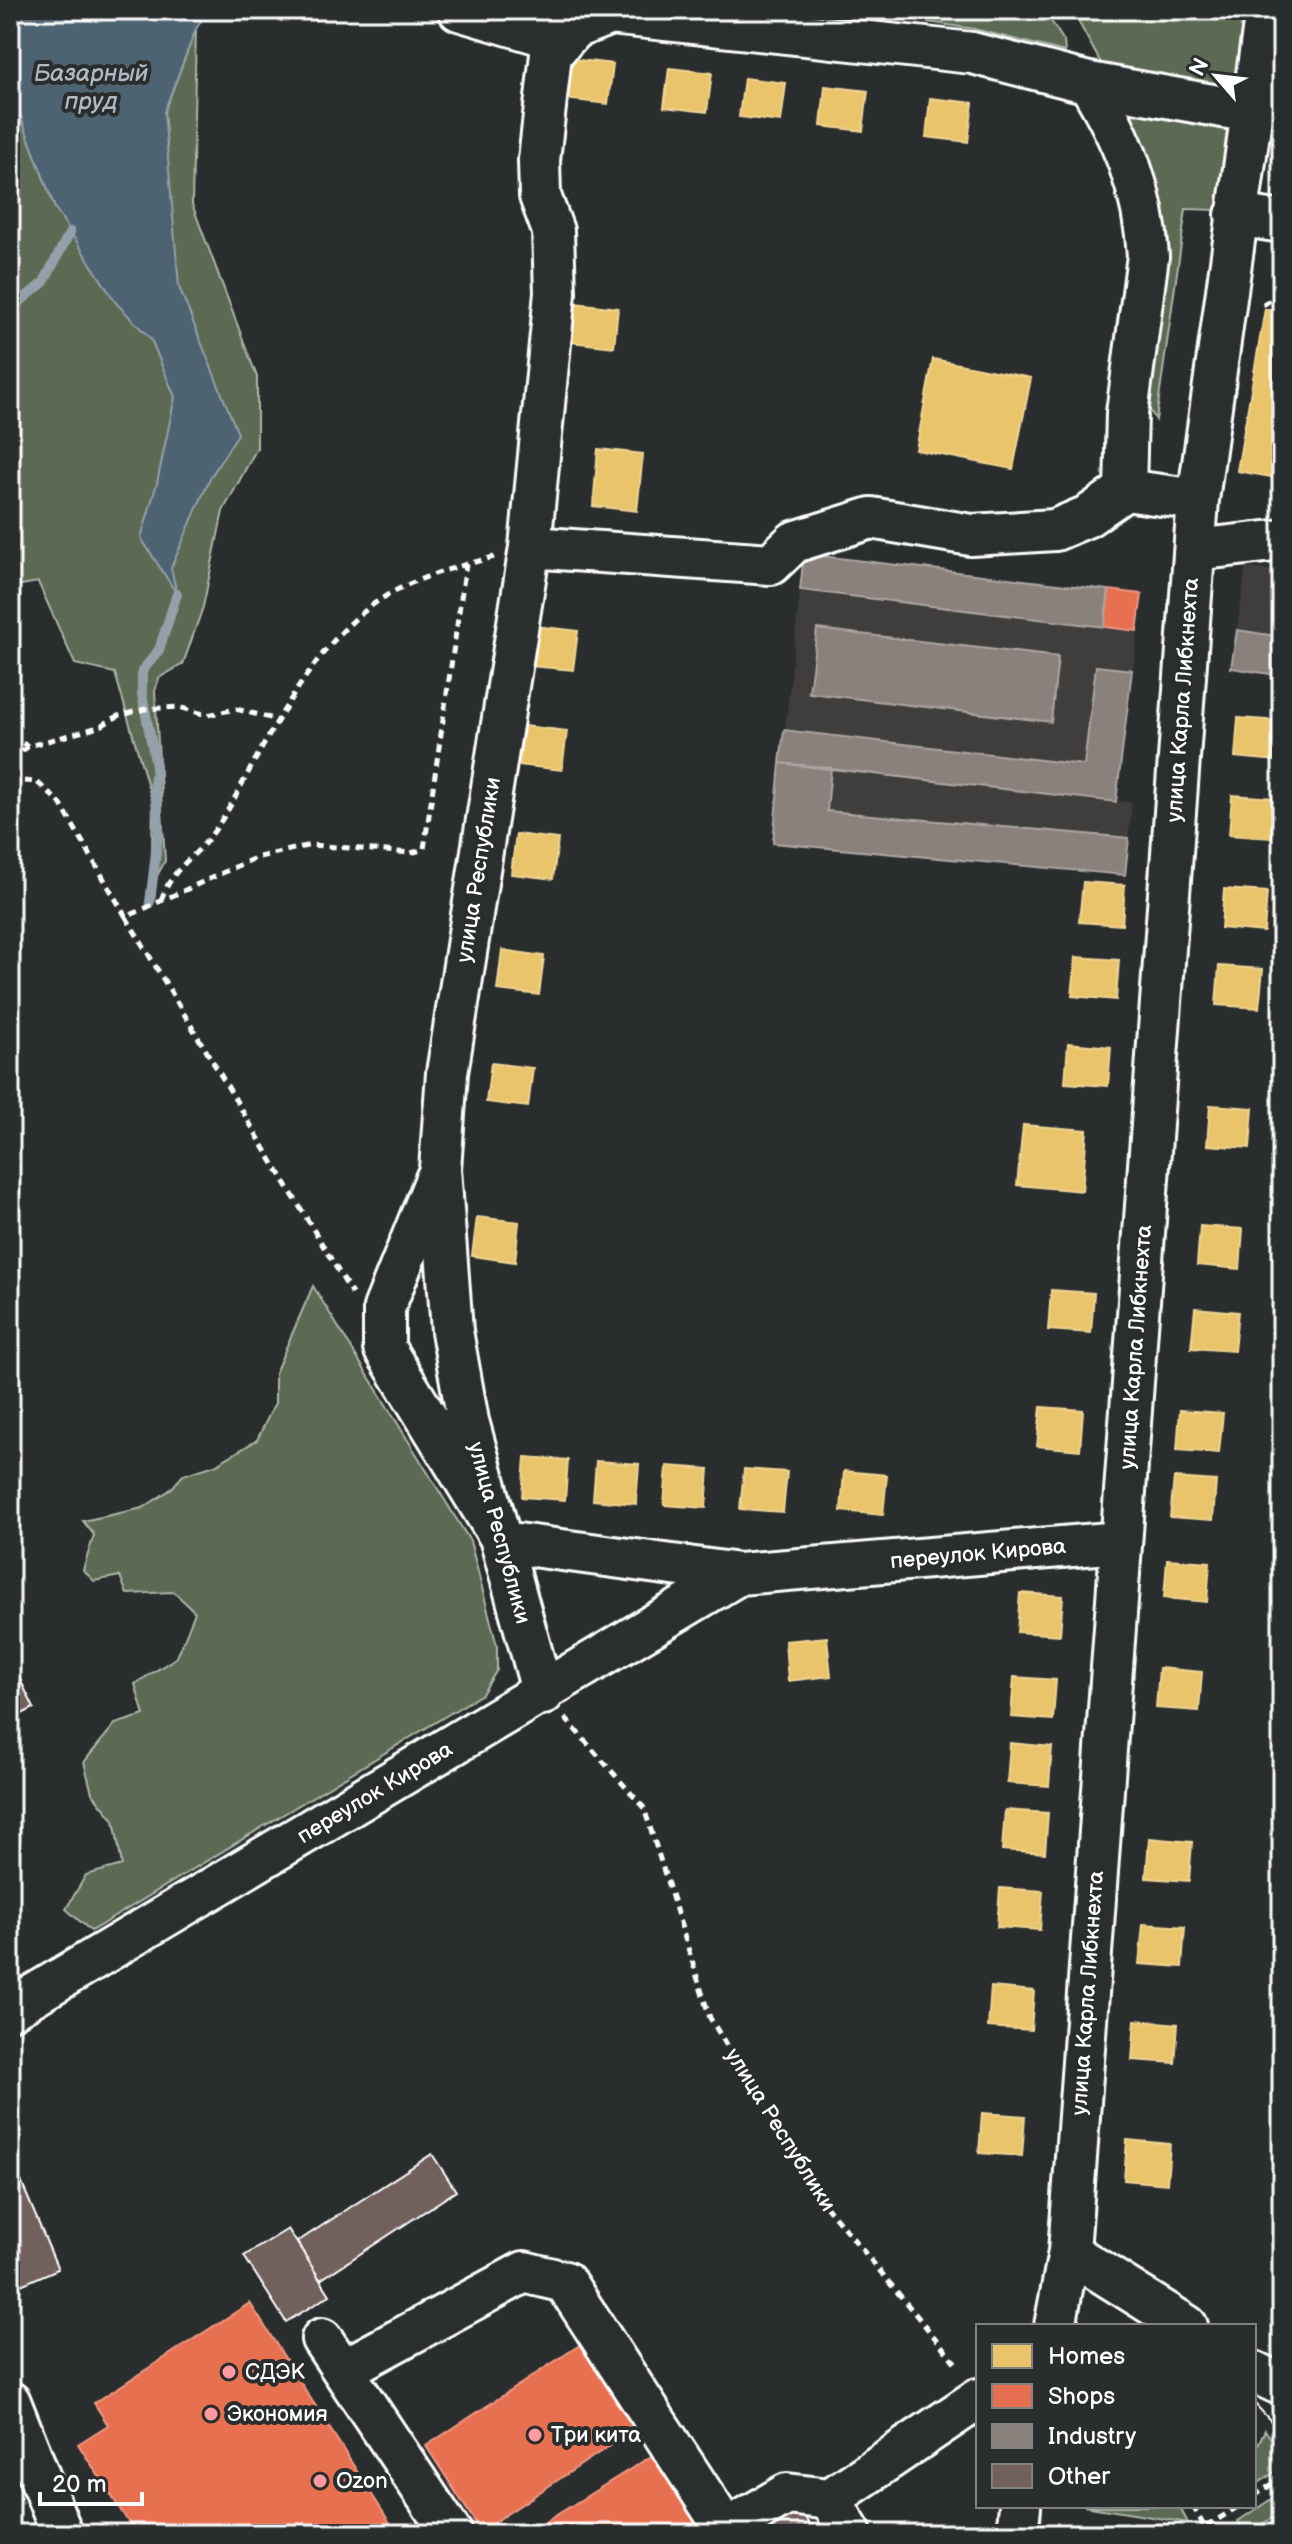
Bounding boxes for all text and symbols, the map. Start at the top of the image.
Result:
north arrow [1176,36,1256,116]
text: N [1184,54,1215,81]
water label: Базарный пруд [34,59,149,116]
street label: улица Карла Либкнехта [1161,577,1205,823]
street label: улица Республики [451,775,507,965]
street label: улица Карла Либкнехта [1114,1224,1158,1470]
street label: улица Республики [462,1439,536,1627]
street label: переулок Кирова [889,1533,1067,1575]
street label: переулок Кирова [292,1736,458,1850]
street label: улица Карла Либкнехта [1066,1870,1110,2116]
street label: улица Республики [719,2043,841,2217]
legend [976,2324,1256,2508]
text: Homes [1048,2342,1125,2371]
place label: СДЭК [245,2359,305,2386]
marker: СДЭК [220,2363,238,2381]
text: Shops [1048,2382,1115,2411]
place label: Экономия [227,2401,328,2428]
marker: Экономия [202,2405,220,2423]
place label: Три кита [551,2422,641,2449]
text: Industry [1048,2422,1136,2451]
marker: Три кита [526,2426,544,2444]
scale bar [40,2456,142,2506]
text: Other [1048,2462,1110,2491]
place label: Ozon [336,2468,388,2495]
text: 20 m [52,2470,107,2499]
marker: Ozon [311,2472,329,2490]

